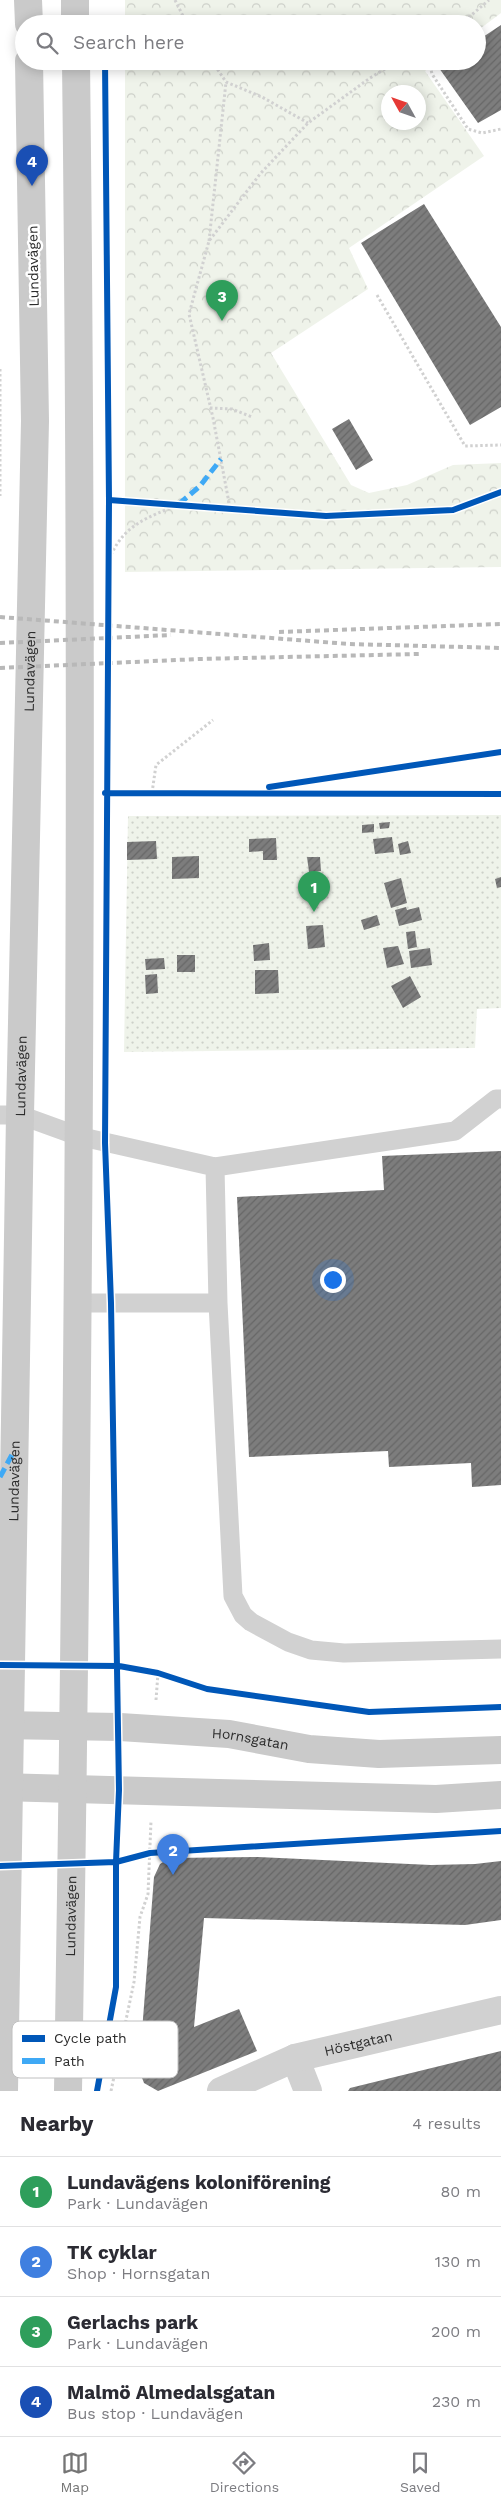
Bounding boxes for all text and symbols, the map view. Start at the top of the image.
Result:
search box [15,15,486,70]
icon: search [33,29,61,57]
text: Search here [73,31,184,54]
north arrow [381,85,426,130]
pin: 4 [16,145,48,186]
street label: Lundavägen [24,225,42,307]
pin: 3 [206,280,238,321]
street label: Lundavägen [21,630,38,712]
pin: 1 [298,871,330,912]
street label: Lundavägen [12,1035,30,1117]
your location [320,1267,346,1293]
street label: Lundavägen [5,1440,23,1522]
street label: Hornsgatan [211,1725,290,1753]
pin: 2 [157,1834,189,1875]
street label: Lundavägen [62,1875,79,1957]
legend [12,2021,178,2078]
street label: Höstgatan [323,2028,394,2059]
text: Cycle path [54,2030,127,2046]
text: Path [54,2053,85,2069]
text: Nearby [20,2111,93,2136]
text: 4 results [412,2114,481,2133]
text: Lundavägens koloniförening [67,2171,330,2194]
text: 1 [33,2182,39,2201]
text: 80 m [440,2182,481,2201]
text: Park · Lundavägen [67,2194,208,2213]
text: TK cyklar [67,2241,157,2264]
text: 2 [31,2252,41,2271]
text: 130 m [435,2252,481,2271]
text: Shop · Hornsgatan [67,2264,210,2283]
text: Gerlachs park [67,2311,198,2334]
text: 3 [31,2322,41,2341]
text: 200 m [431,2322,481,2341]
text: Park · Lundavägen [67,2334,208,2353]
text: Malmö Almedalsgatan [67,2381,275,2404]
text: 4 [31,2392,41,2411]
text: 230 m [432,2392,481,2411]
text: Bus stop · Lundavägen [67,2404,243,2423]
tab: Map [60,2449,89,2495]
tab: Directions [210,2449,279,2495]
tab: Saved [400,2449,441,2495]

